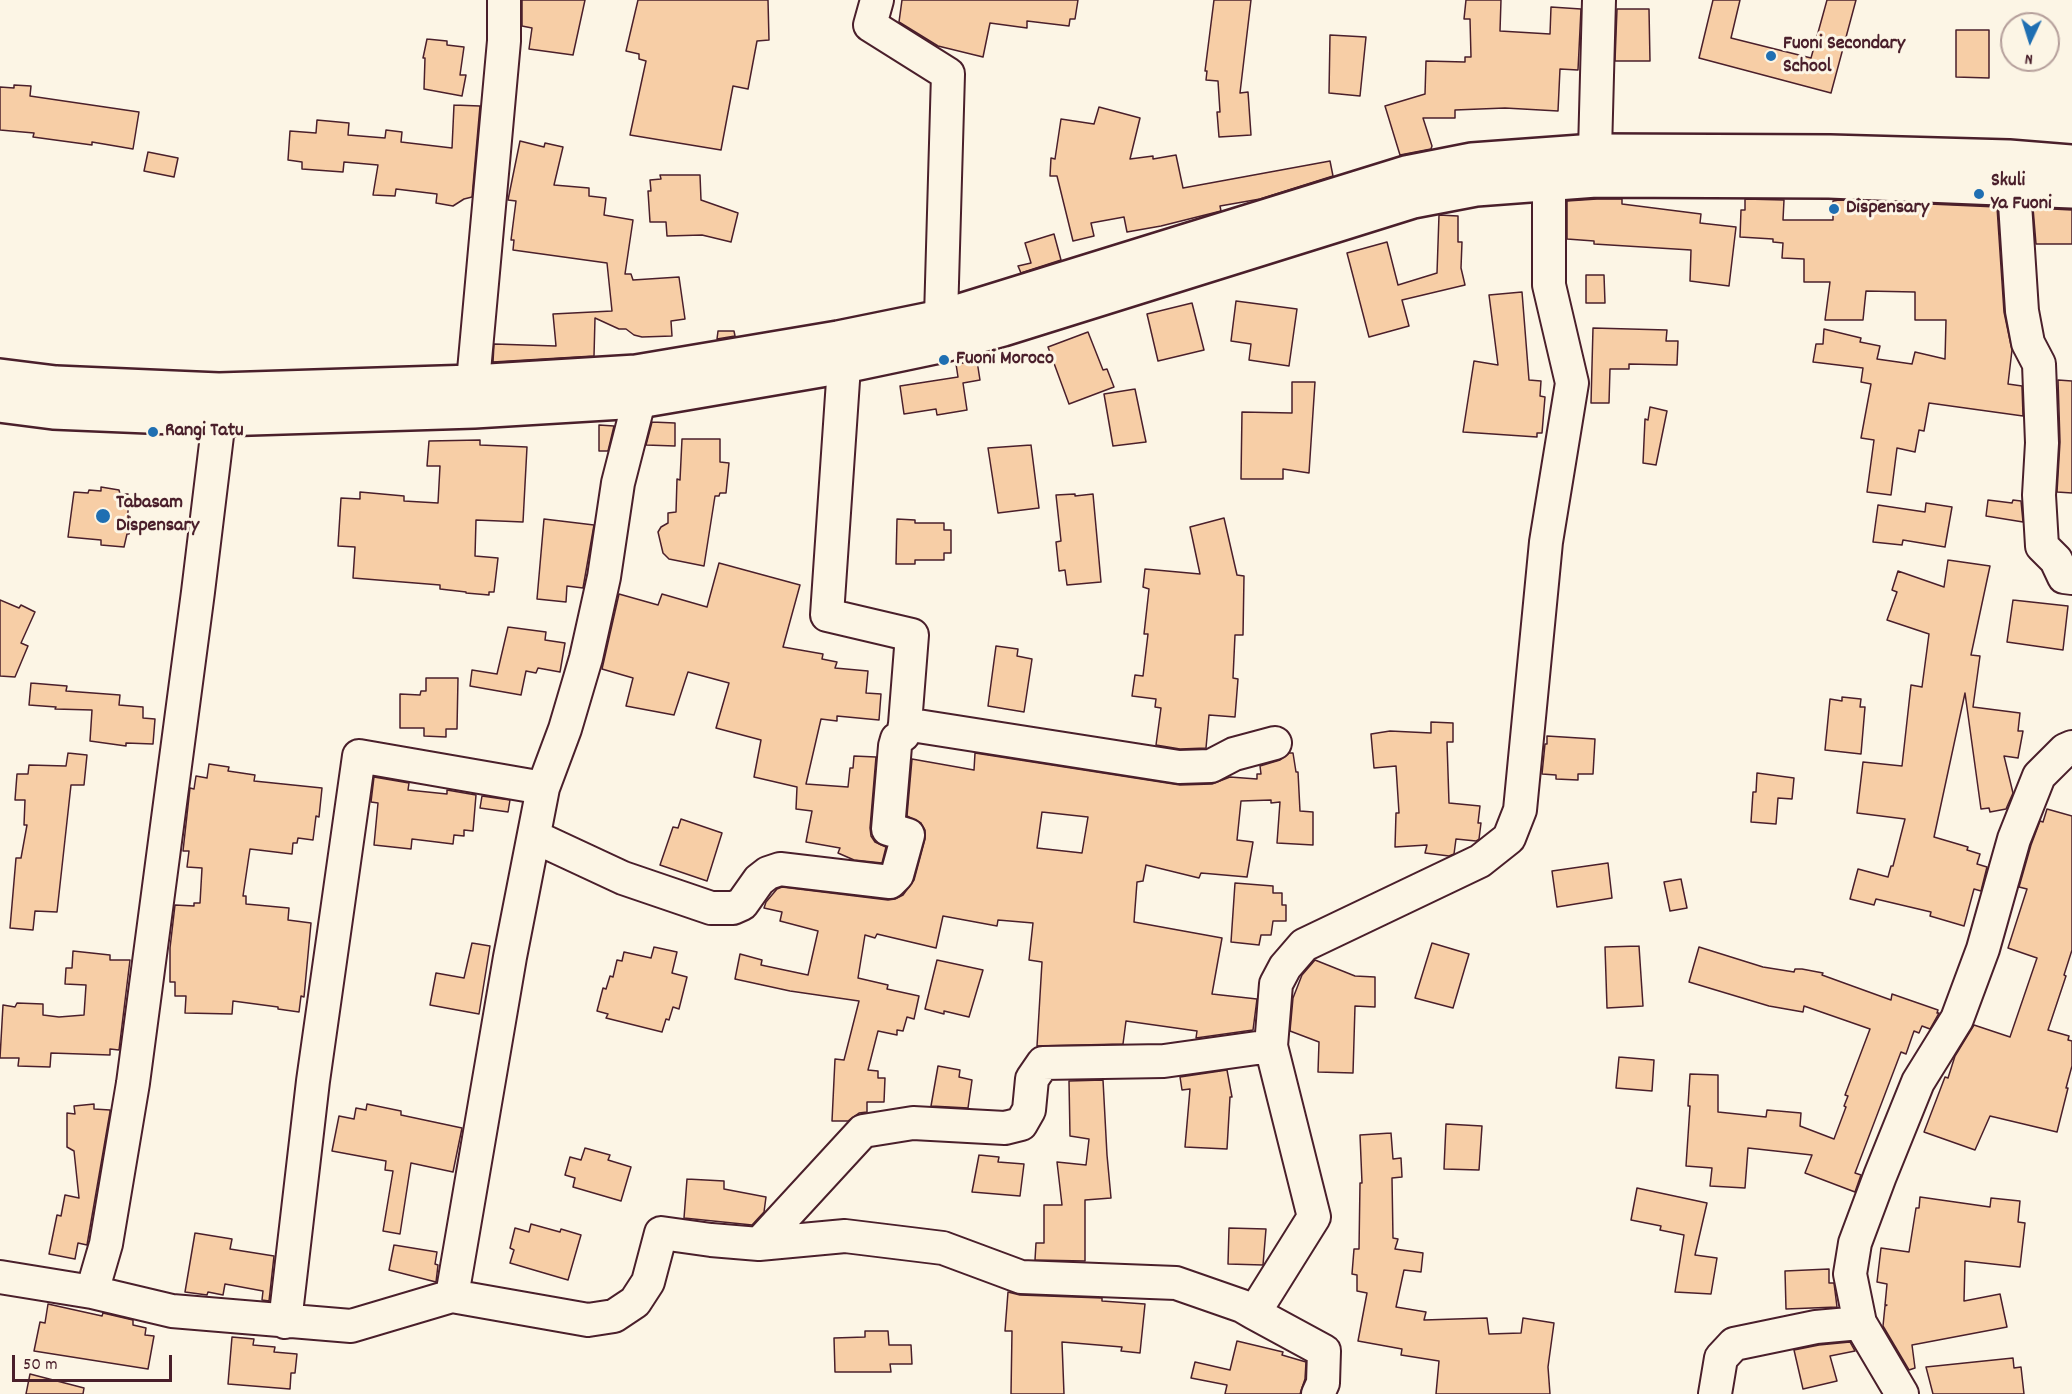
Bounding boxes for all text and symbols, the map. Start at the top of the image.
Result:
north arrow [2000,12,2060,72]
place label: Fuoni Secondary School [1783,33,1905,80]
text: N [2024,47,2034,70]
marker: Fuoni Secondary School [1764,49,1778,63]
place label: Skuli Ya Fuoni [1991,170,2052,217]
marker: Skuli Ya Fuoni [1972,187,1986,201]
place label: Dispensary [1846,197,1929,221]
marker: Dispensary [1827,202,1841,216]
place label: Fuoni Moroco [956,348,1054,372]
marker: Fuoni Moroco [937,353,951,367]
place label: Rangi Tatu [165,420,244,444]
marker: Rangi Tatu [146,425,160,439]
place label: Tabasam Dispensary [116,492,199,539]
marker: Tabasam Dispensary [94,507,112,525]
scale bar [15,1343,176,1381]
text: 50 m [23,1353,58,1378]

